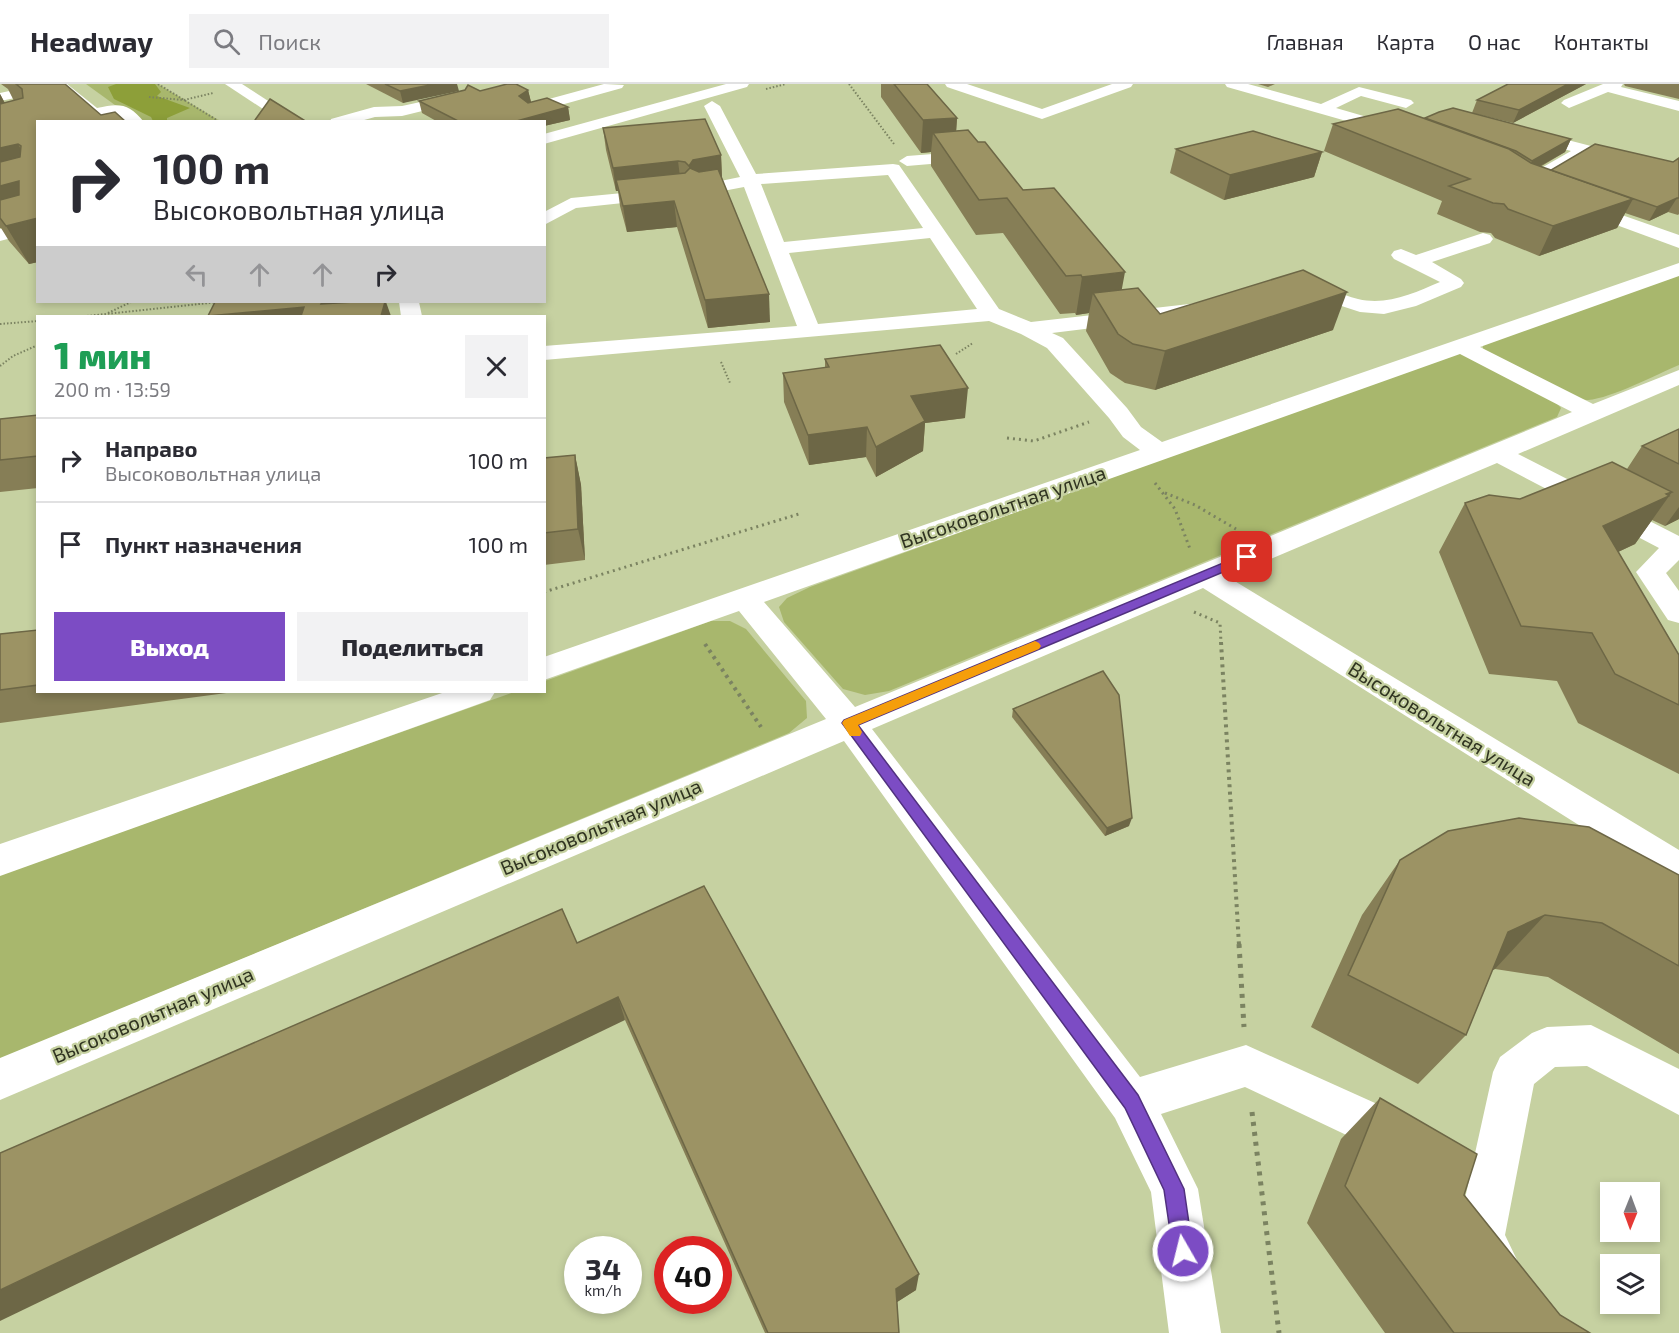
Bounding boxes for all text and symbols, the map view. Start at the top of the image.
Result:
search box [189,14,609,68]
text: Headway [30,24,153,58]
icon: search [210,25,243,58]
text: Поиск [258,28,321,54]
text: Главная [1267,29,1344,54]
text: Карта [1377,29,1435,54]
text: О нас [1468,29,1521,54]
text: Контакты [1554,29,1649,54]
text: 100 m [153,142,270,192]
icon: right [54,144,132,222]
text: Высоковольтная улица [153,193,445,225]
icon: left [180,258,213,291]
icon: ahead [243,258,276,291]
icon: ahead [306,258,339,291]
icon: right [369,258,402,291]
text: 1 мин [54,333,152,376]
button: close [465,335,528,398]
text: 200 m · 13:59 [54,377,171,401]
text: Направо [105,435,198,461]
icon: right [54,444,87,477]
text: 100 m [469,447,528,473]
street label: Высоковольтная улица [897,460,1109,554]
text: Высоковольтная улица [105,461,321,485]
icon: arrive [54,528,87,561]
text: Пункт назначения [105,531,302,557]
text: 100 m [469,531,528,557]
pin [1221,531,1272,582]
icon: arrive [1230,540,1263,573]
button: Выход [54,612,285,681]
button: Поделиться [297,612,528,681]
street label: Высоковольтная улица [1344,656,1541,791]
street label: Высоковольтная улица [496,773,705,880]
street label: Высоковольтная улица [48,961,257,1068]
north arrow [1600,1182,1660,1242]
map controls [1600,1182,1660,1314]
position arrow [1151,1219,1215,1283]
speed limit sign: 40 [654,1236,732,1314]
text: 34 [585,1250,621,1286]
button: layers [1600,1254,1660,1314]
text: km/h [584,1281,622,1299]

